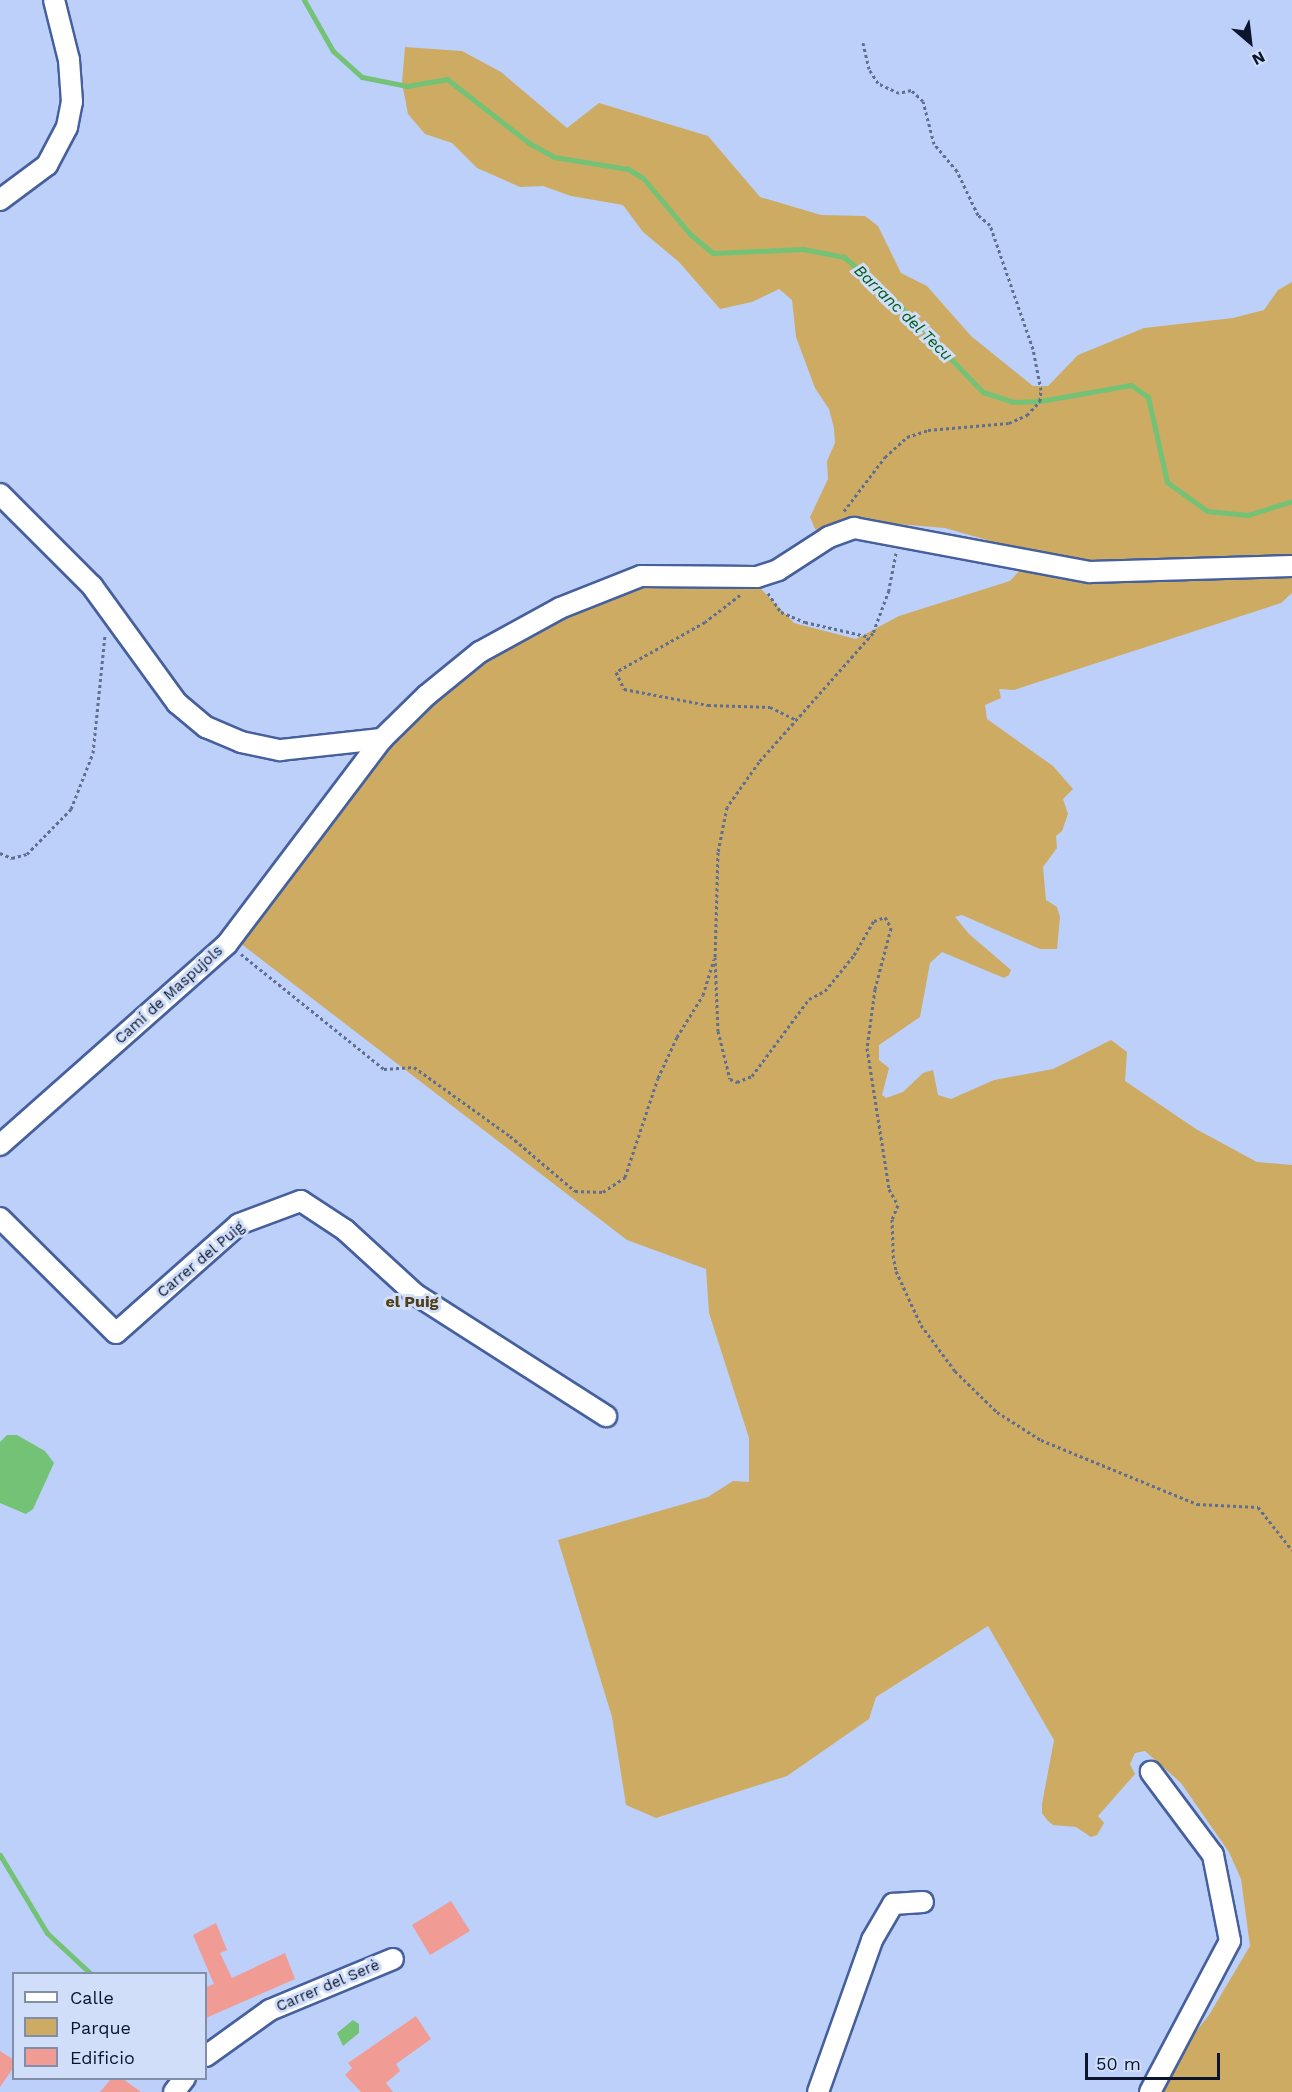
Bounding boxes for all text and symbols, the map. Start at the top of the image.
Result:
north arrow [1220,12,1280,72]
text: N [1249,47,1268,70]
water label: Barranc del Tecu [850,261,956,365]
street label: Camí de Maspujols [111,942,227,1048]
street label: Carrer del Puig [154,1218,248,1302]
district label: el Puig [385,1292,439,1312]
street label: Carrer del Serè [273,1956,383,2016]
legend [12,1972,207,2080]
text: Calle [70,1987,114,2008]
text: Parque [70,2017,131,2038]
scale bar [1088,2041,1223,2079]
text: Edificio [70,2047,135,2068]
text: 50 m [1096,2053,1141,2074]

